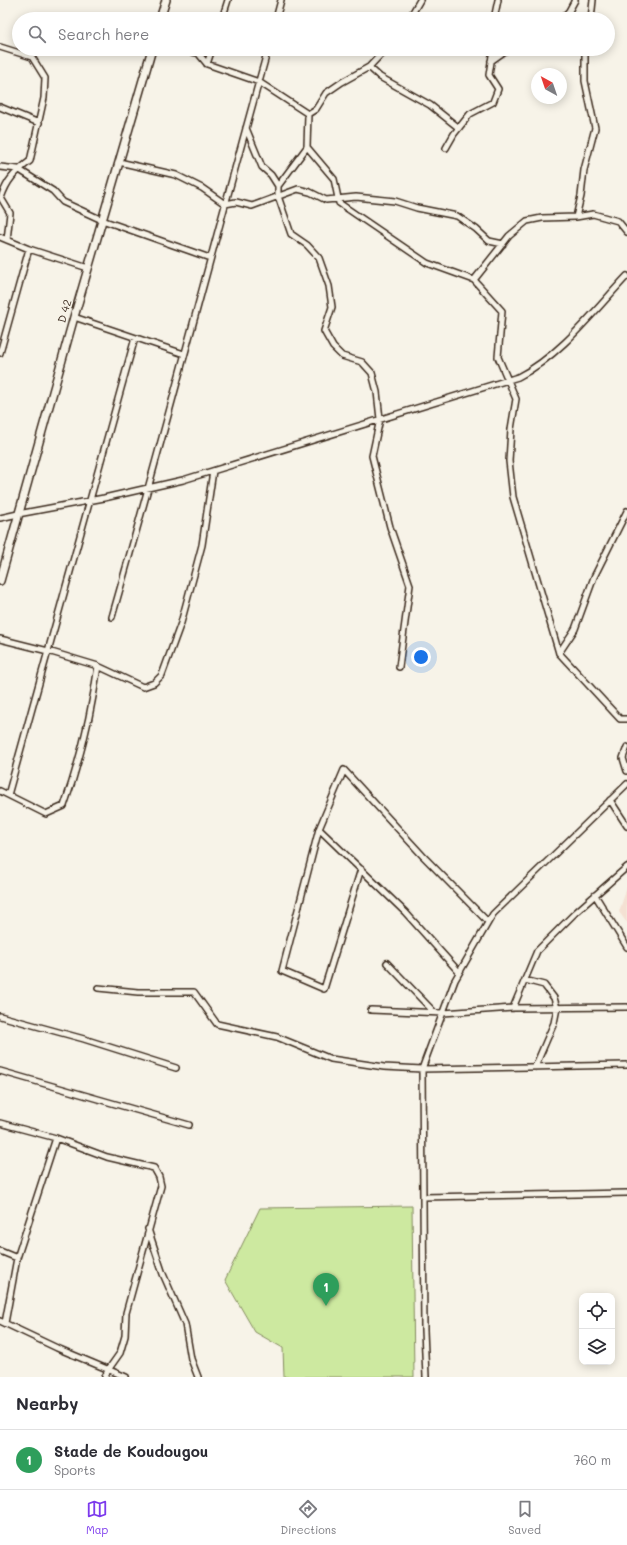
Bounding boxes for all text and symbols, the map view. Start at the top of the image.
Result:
search box [12,12,615,56]
icon: search [26,23,48,45]
text: Search here [58,24,149,44]
north arrow [531,68,567,104]
street label: D 42 [54,298,74,324]
your location [411,647,431,667]
pin: 1 [313,1273,339,1306]
map controls [579,1293,615,1365]
button: locate [579,1293,615,1329]
button: layers [579,1329,615,1365]
text: Nearby [16,1392,78,1414]
text: Stade de Koudougou [54,1441,208,1461]
text: 1 [26,1451,32,1468]
text: 760 m [573,1451,611,1468]
text: Sports [54,1461,96,1478]
tab: Map [86,1498,108,1537]
tab: Directions [280,1498,336,1537]
tab: Saved [508,1498,541,1537]

